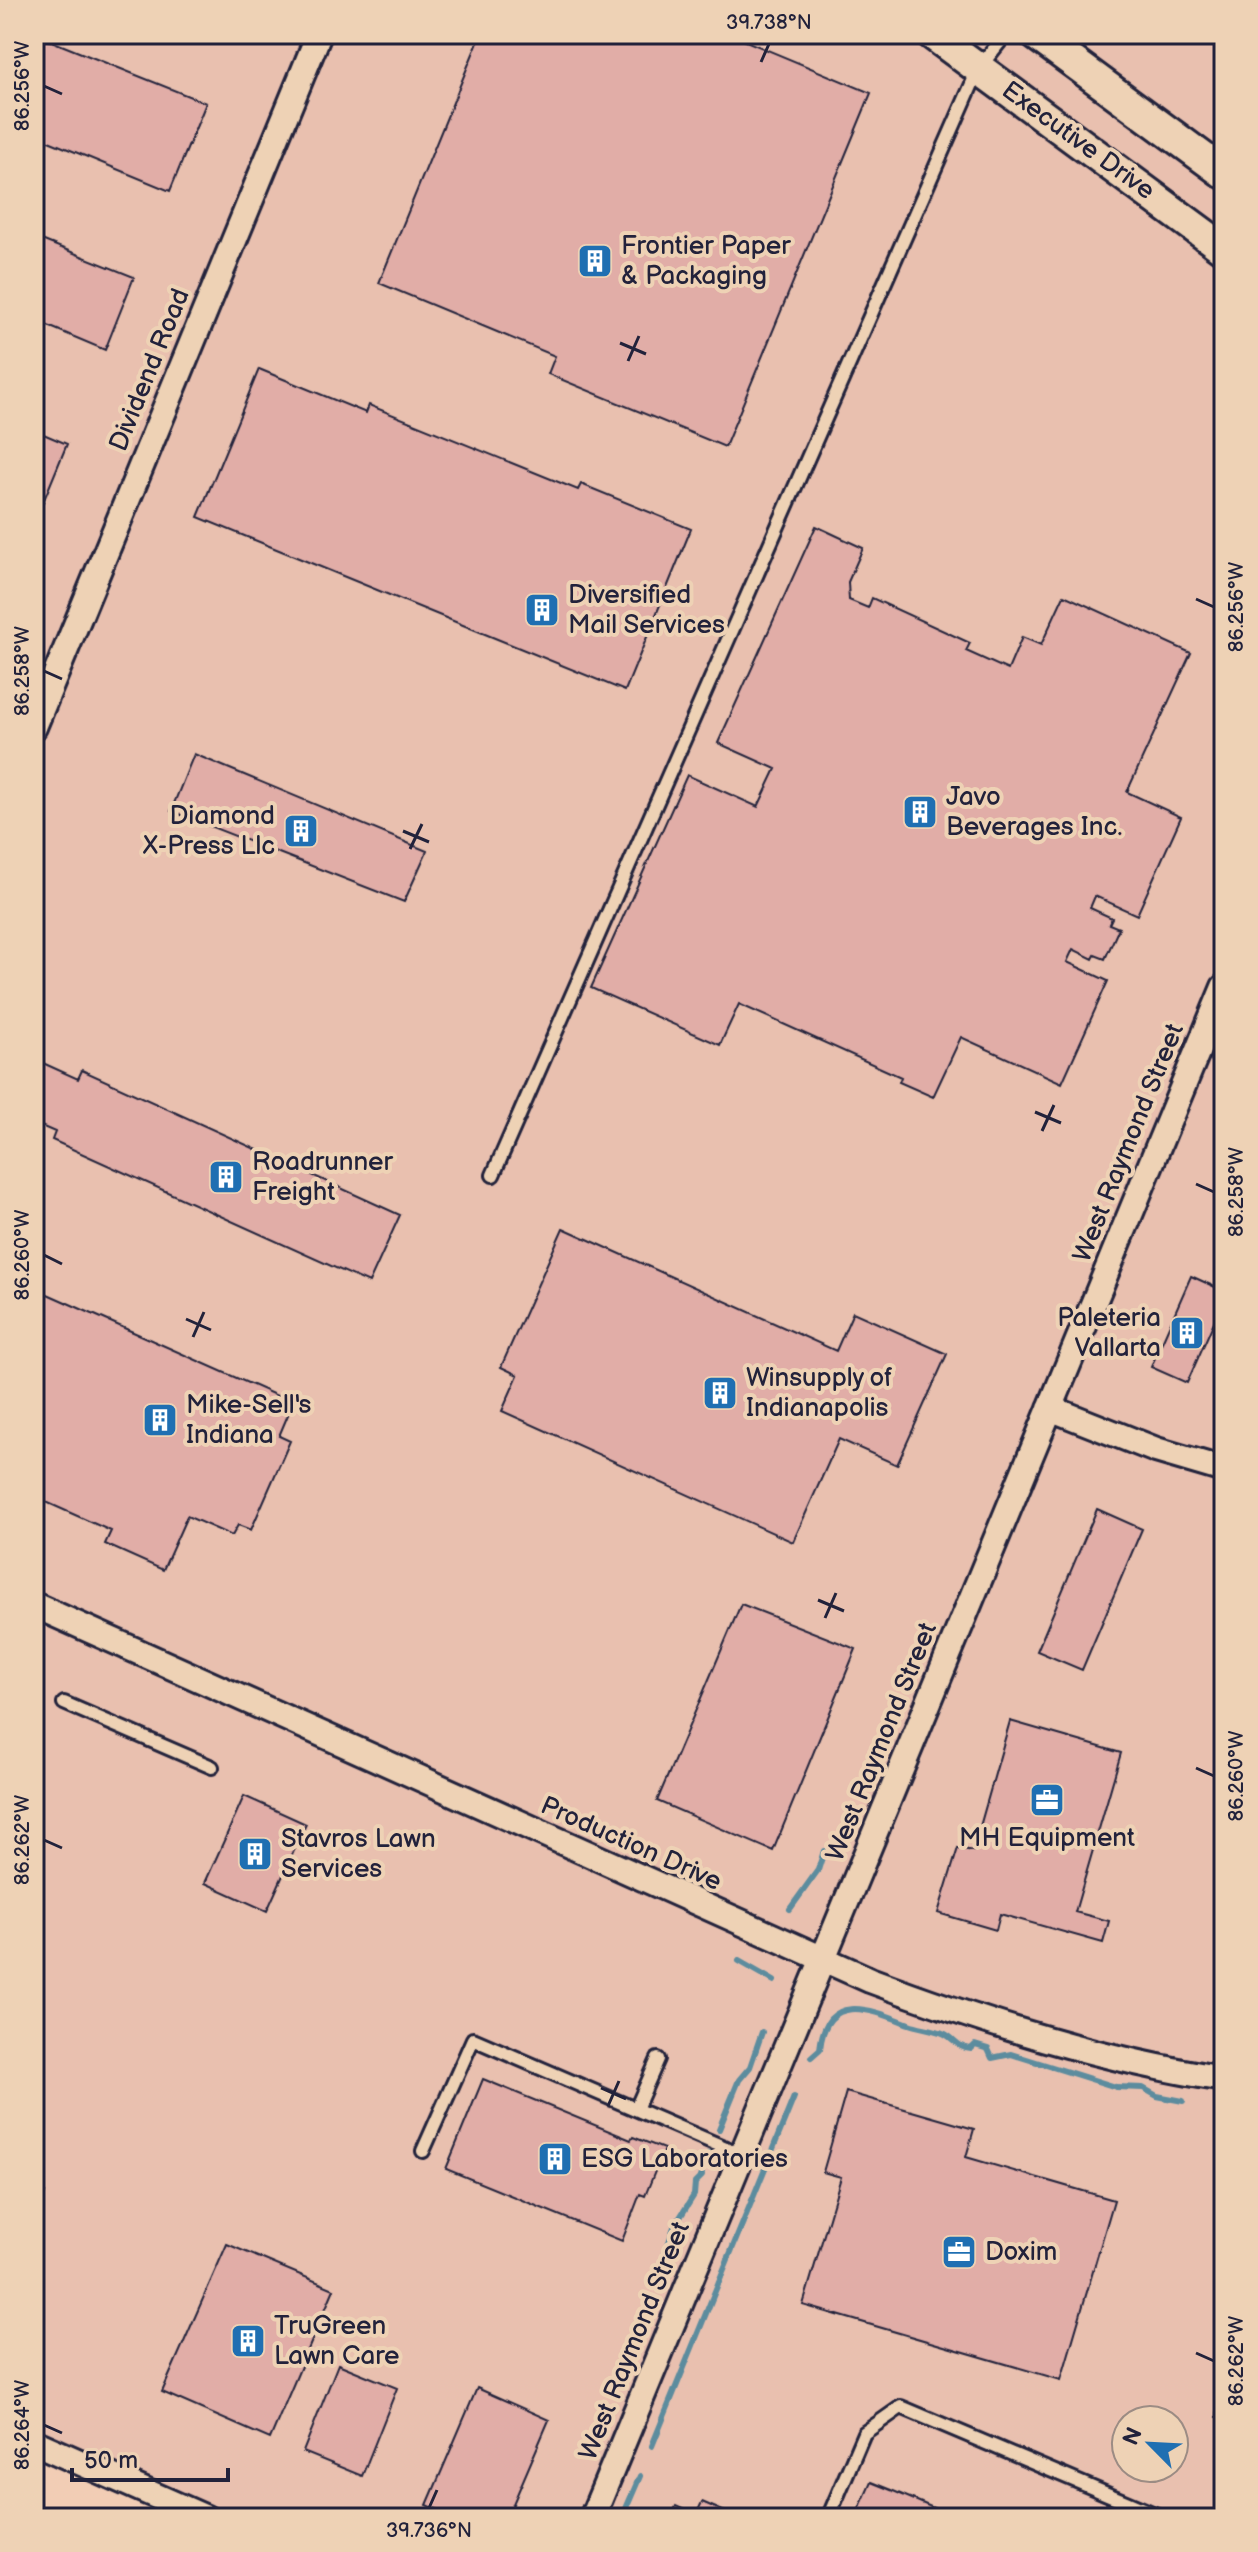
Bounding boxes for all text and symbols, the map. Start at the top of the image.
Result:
text: 39.738°N [726,11,812,35]
text: 86.256°W [11,41,35,131]
street label: Executive Drive [996,75,1160,207]
place label: Frontier Paper & Packaging [621,231,791,292]
building icon: Frontier Paper & Packaging [576,242,614,280]
street label: Dividend Road [103,284,197,456]
text: 86.256°W [1225,562,1249,652]
place label: Diversified Mail Services [568,580,725,641]
building icon: Diversified Mail Services [523,591,561,629]
text: 86.258°W [11,626,35,716]
place label: Javo Beverages Inc. [946,782,1122,843]
building icon: Javo Beverages Inc. [901,793,939,831]
place label: Diamond X-Press Llc [142,801,275,862]
building icon: Diamond X-Press Llc [282,812,320,850]
street label: West Raymond Street [1067,1019,1191,1267]
place label: Roadrunner Freight [252,1147,393,1208]
text: 86.258°W [1225,1147,1249,1237]
building icon: Roadrunner Freight [207,1158,245,1196]
text: 86.260°W [11,1210,35,1301]
place label: Paleteria Vallarta [1057,1303,1161,1364]
building icon: Paleteria Vallarta [1168,1314,1206,1352]
place label: Winsupply of Indianapolis [746,1363,892,1424]
building icon: Winsupply of Indianapolis [701,1374,739,1412]
place label: Mike-Sell's Indiana [186,1390,312,1451]
building icon: Mike-Sell's Indiana [141,1401,179,1439]
street label: West Raymond Street [820,1618,944,1866]
text: 86.260°W [1225,1731,1249,1822]
office icon: MH Equipment [1028,1781,1066,1819]
street label: Production Drive [536,1790,726,1898]
text: 86.262°W [11,1795,35,1885]
place label: MH Equipment [959,1823,1135,1854]
place label: Stavros Lawn Services [281,1824,436,1885]
building icon: Stavros Lawn Services [236,1835,274,1873]
building icon: ESG Laboratories [536,2140,574,2178]
place label: ESG Laboratories [581,2144,788,2175]
street label: West Raymond Street [573,2217,697,2465]
office icon: Doxim [940,2233,978,2271]
place label: Doxim [985,2237,1057,2268]
place label: TruGreen Lawn Care [274,2311,400,2372]
text: 86.262°W [1225,2316,1249,2406]
building icon: TruGreen Lawn Care [229,2322,267,2360]
text: 86.264°W [11,2380,35,2470]
north arrow [1110,2404,1190,2484]
text: N [1117,2423,1149,2450]
scale bar [72,2432,228,2482]
text: 50 m [84,2446,138,2475]
text: 39.736°N [386,2519,472,2543]

